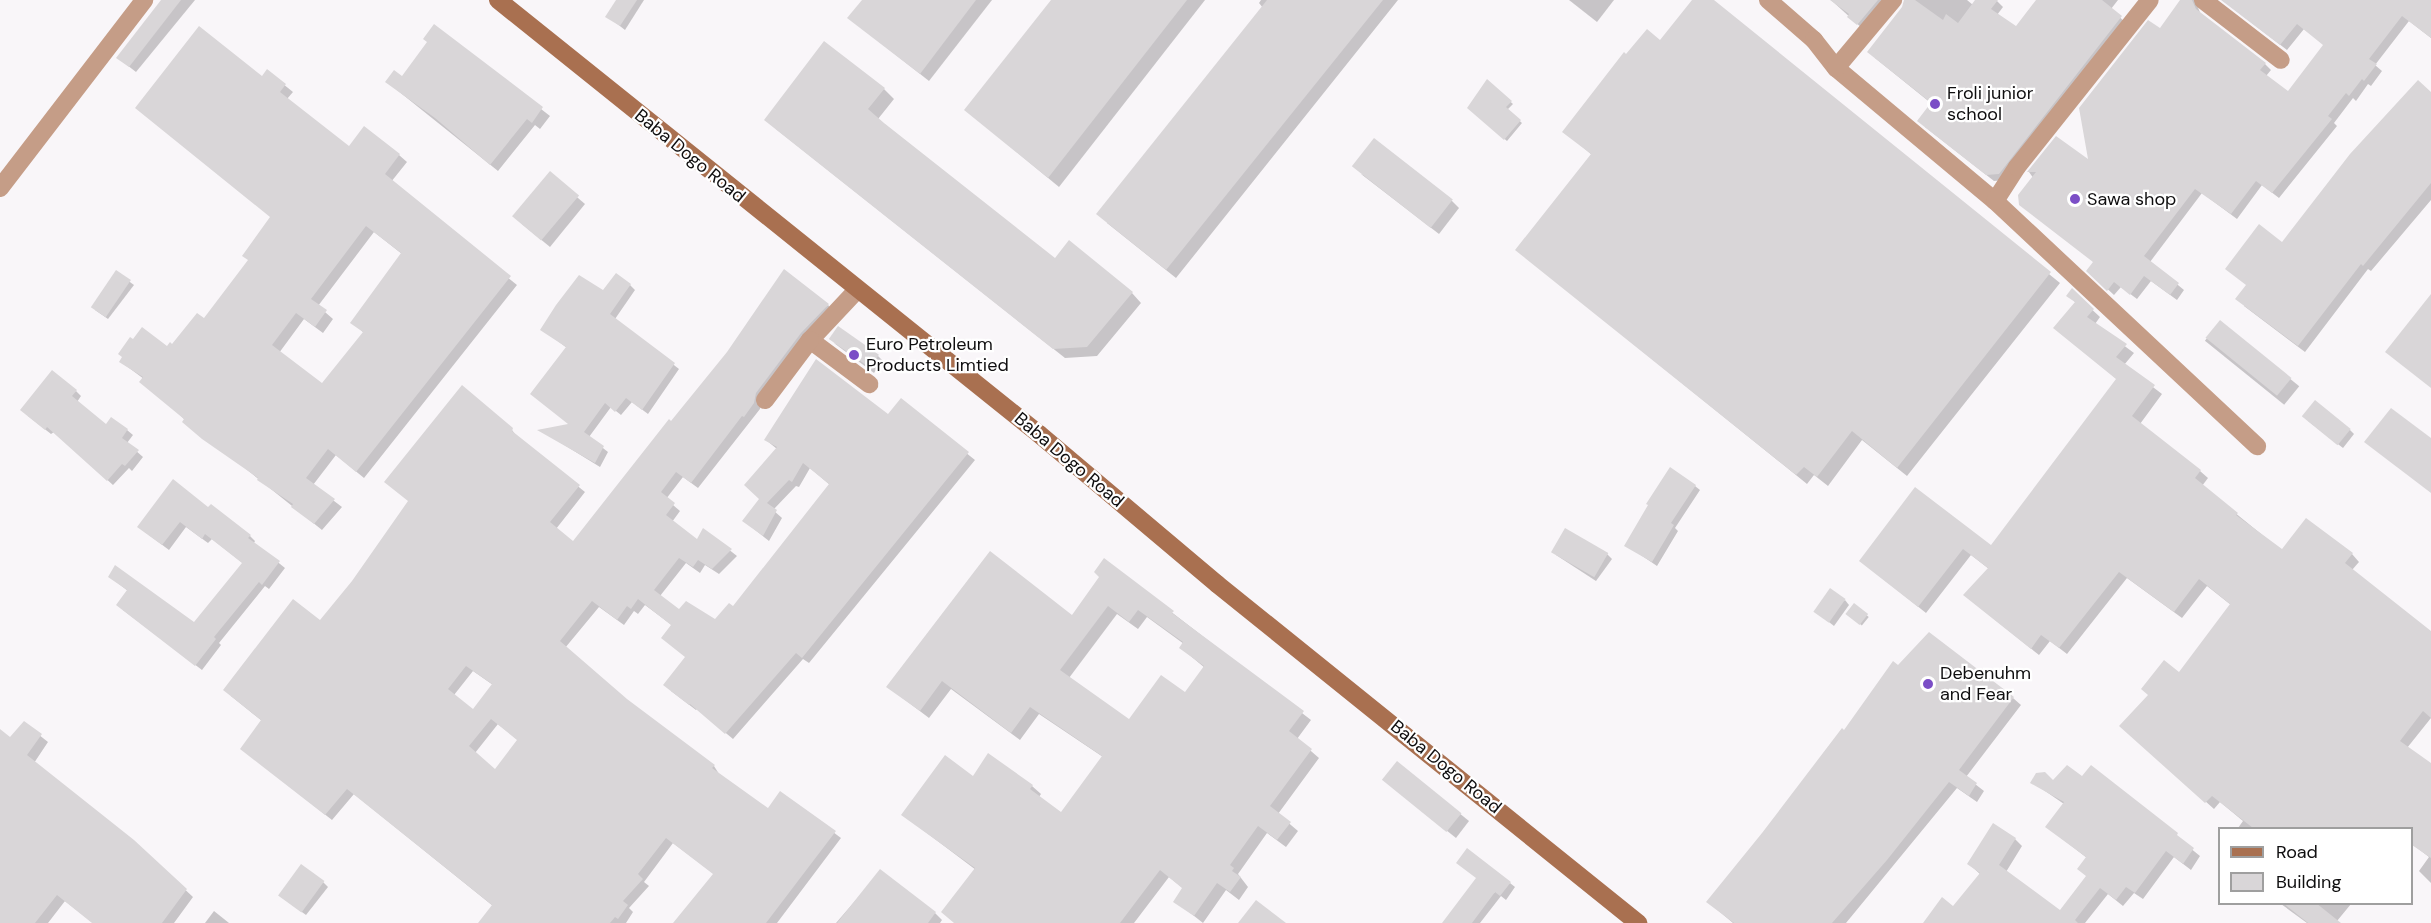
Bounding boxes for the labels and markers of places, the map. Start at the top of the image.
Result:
place label: Froli junior school [1947,83,2033,125]
marker: Froli junior school [1928,97,1942,111]
place label: Sawa shop [2087,188,2176,210]
marker: Sawa shop [2068,192,2082,206]
place label: Euro Petroleum Products Limtied [866,334,1009,376]
marker: Euro Petroleum Products Limtied [847,348,861,362]
place label: Debenuhm and Fear [1940,663,2031,706]
marker: Debenuhm and Fear [1921,677,1935,691]

